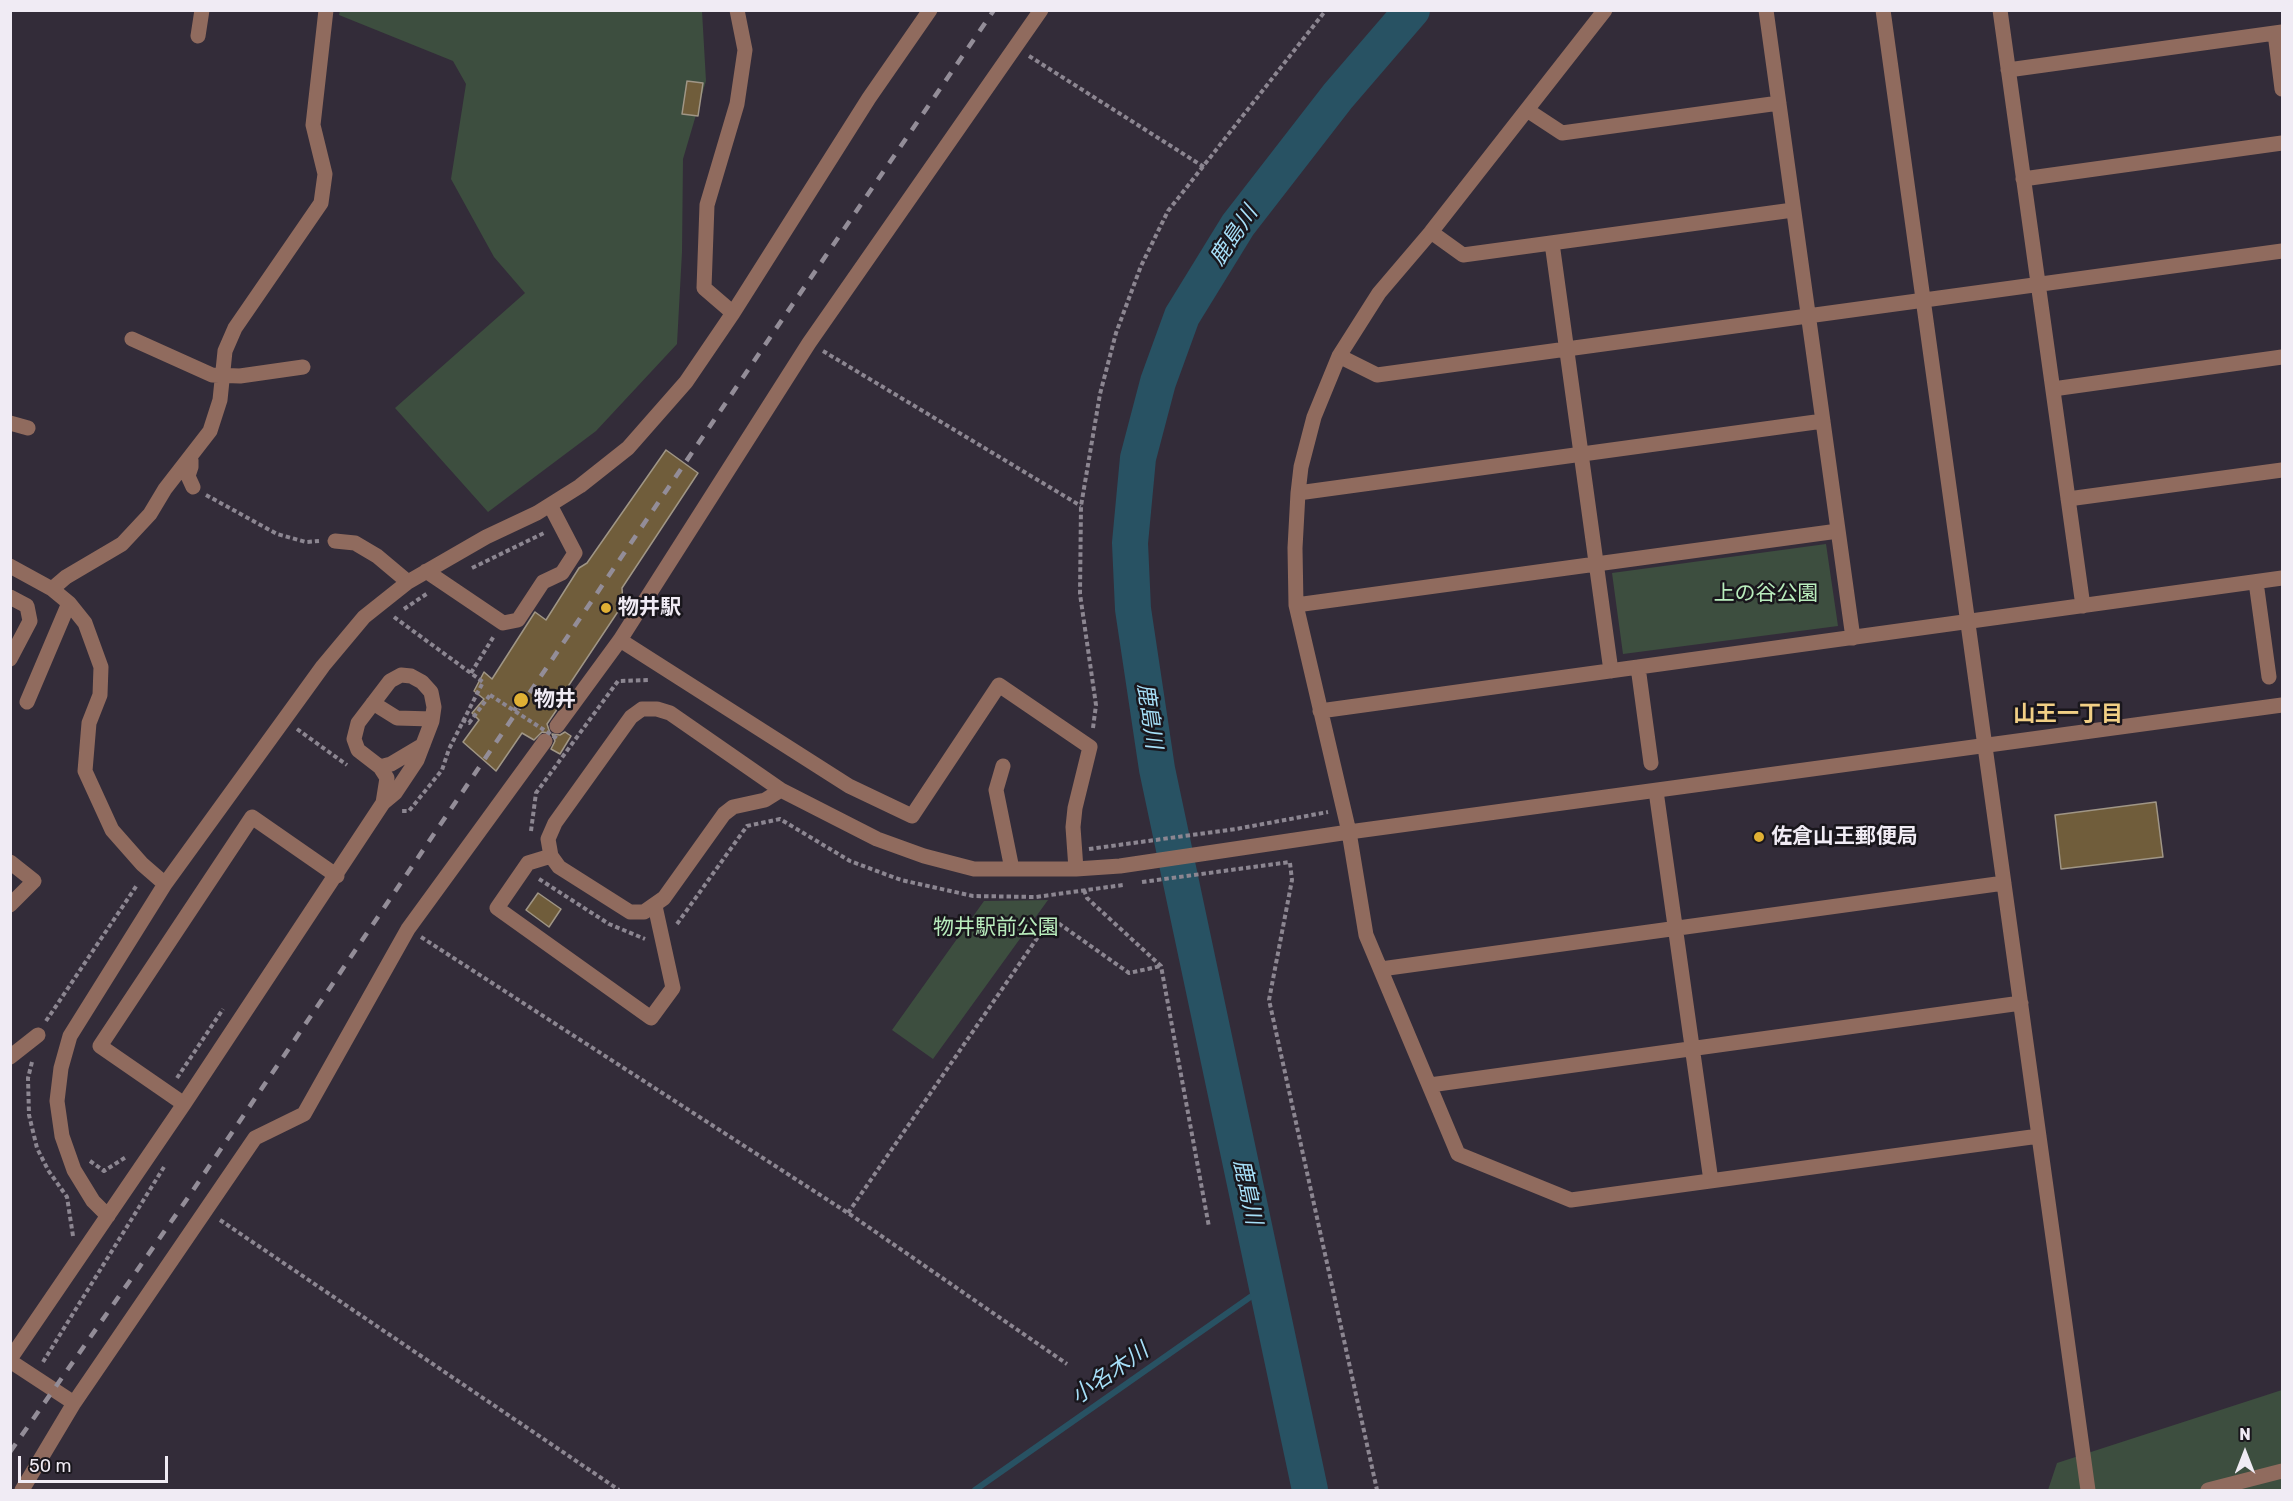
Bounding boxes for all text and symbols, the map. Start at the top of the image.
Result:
water label: 鹿島川 [1205,201,1263,271]
park label: 上の谷公園 [1714,581,1818,607]
place label: 物井駅 [618,595,681,621]
marker: 物井駅 [599,601,613,615]
water label: 鹿島川 [1131,681,1167,751]
place label: 物井 [534,687,576,713]
marker: 物井 [512,691,530,709]
district label: 山王一丁目 [2013,702,2123,728]
place label: 佐倉山王郵便局 [1771,824,1918,850]
marker: 佐倉山王郵便局 [1752,830,1766,844]
park label: 物井駅前公園 [933,915,1059,941]
water label: 鹿島川 [1227,1157,1267,1227]
water label: 小名木川 [1066,1338,1154,1410]
north arrow [2215,1423,2275,1483]
text: N [2239,1425,2251,1444]
scale bar [21,1444,171,1482]
text: 50 m [29,1455,72,1477]

